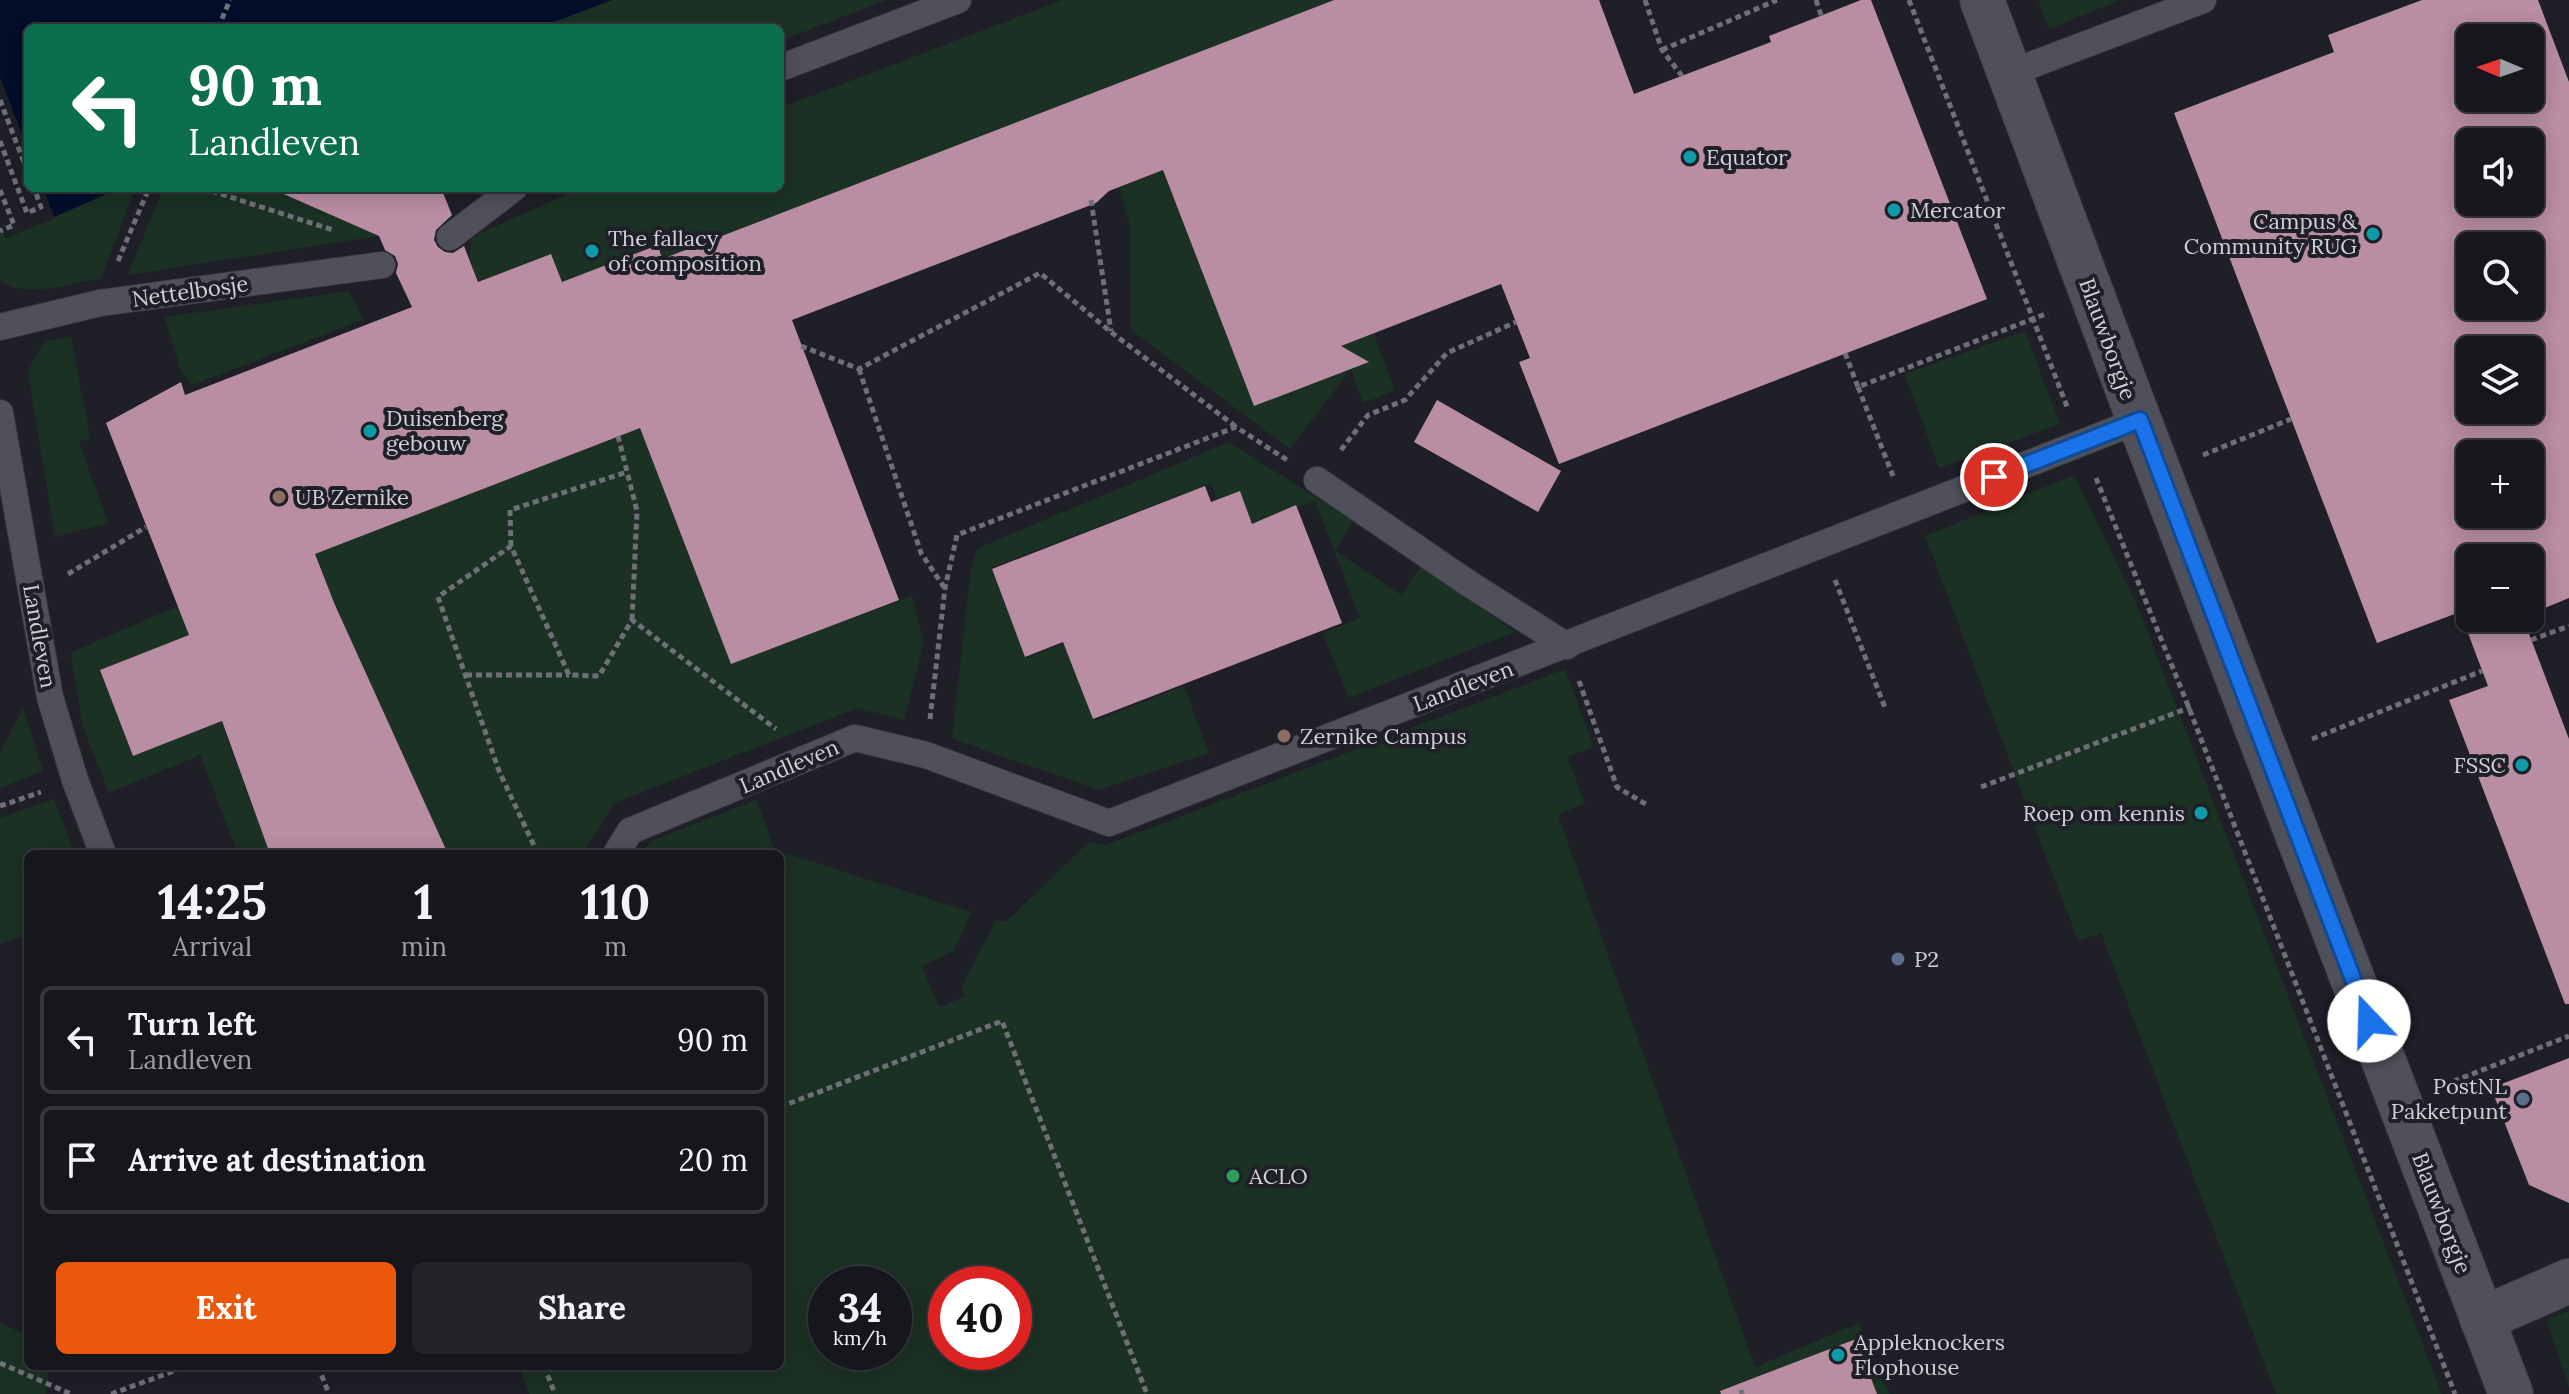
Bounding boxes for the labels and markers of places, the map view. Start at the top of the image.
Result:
place label: Equator [1706,143,1788,171]
marker: Equator [1681,148,1699,166]
place label: Mercator [1910,196,2006,224]
marker: Mercator [1885,201,1903,219]
place label: Campus & Community RUG [2184,207,2358,260]
place label: The fallacy of composition [608,224,762,277]
marker: Campus & Community RUG [2364,225,2382,243]
marker: The fallacy of composition [583,242,601,260]
place label: Duisenberg gebouw [386,404,504,457]
marker: Duisenberg gebouw [361,422,379,440]
pin [1960,443,2028,511]
place label: UB Zernike [295,483,409,511]
marker: UB Zernike [270,488,288,506]
place label: Zernike Campus [1300,722,1467,750]
marker: Zernike Campus [1275,727,1293,745]
place label: FSSC [2454,751,2506,779]
marker: FSSC [2513,756,2531,774]
place label: Roep om kennis [2023,799,2185,827]
marker: Roep om kennis [2192,804,2210,822]
place label: P2 [1914,945,1939,973]
marker: P2 [1889,950,1907,968]
place label: PostNL Pakketpunt [2391,1072,2507,1125]
marker: PostNL Pakketpunt [2514,1090,2532,1108]
place label: ACLO [1248,1162,1308,1190]
marker: ACLO [1224,1167,1242,1185]
place label: Appleknockers Flophouse [1853,1328,2005,1381]
marker: Appleknockers Flophouse [1829,1346,1847,1364]

